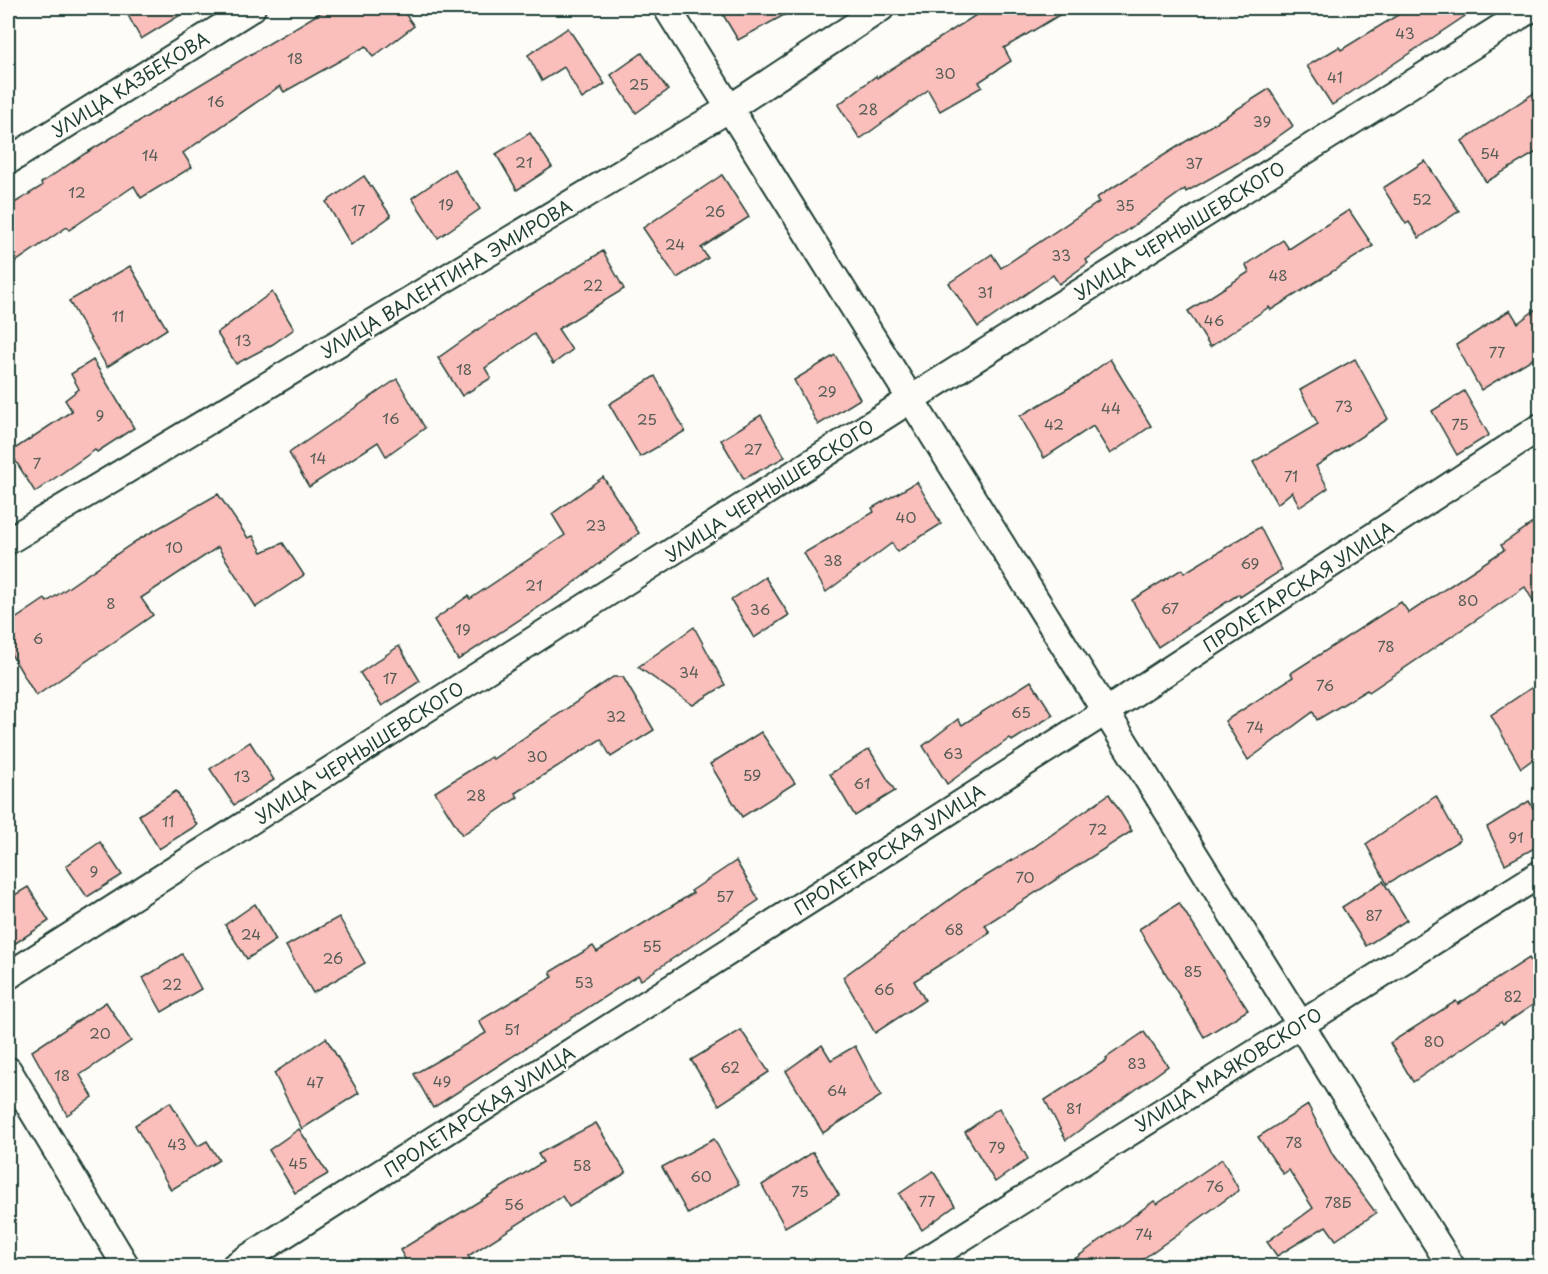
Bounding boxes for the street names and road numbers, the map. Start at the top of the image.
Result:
street label: УЛИЦА КАЗБЕКОВА [46,25,214,143]
street label: УЛИЦА ЧЕРНЫШЕВСКОГО [1068,154,1290,306]
street label: УЛИЦА ВАЛЕНТИНА ЭМИРОВА [315,192,577,364]
street label: УЛИЦА ЧЕРНЫШЕВСКОГО [659,412,879,568]
street label: ПРОЛЕТАРСКАЯ УЛИЦА [1197,514,1399,658]
street label: УЛИЦА ЧЕРНЫШЕВСКОГО [249,674,469,830]
street label: ПРОЛЕТАРСКАЯ УЛИЦА [788,777,990,921]
street label: УЛИЦА МАЯКОВСКОГО [1129,1000,1327,1138]
street label: ПРОЛЕТАРСКАЯ УЛИЦА [378,1039,580,1183]

